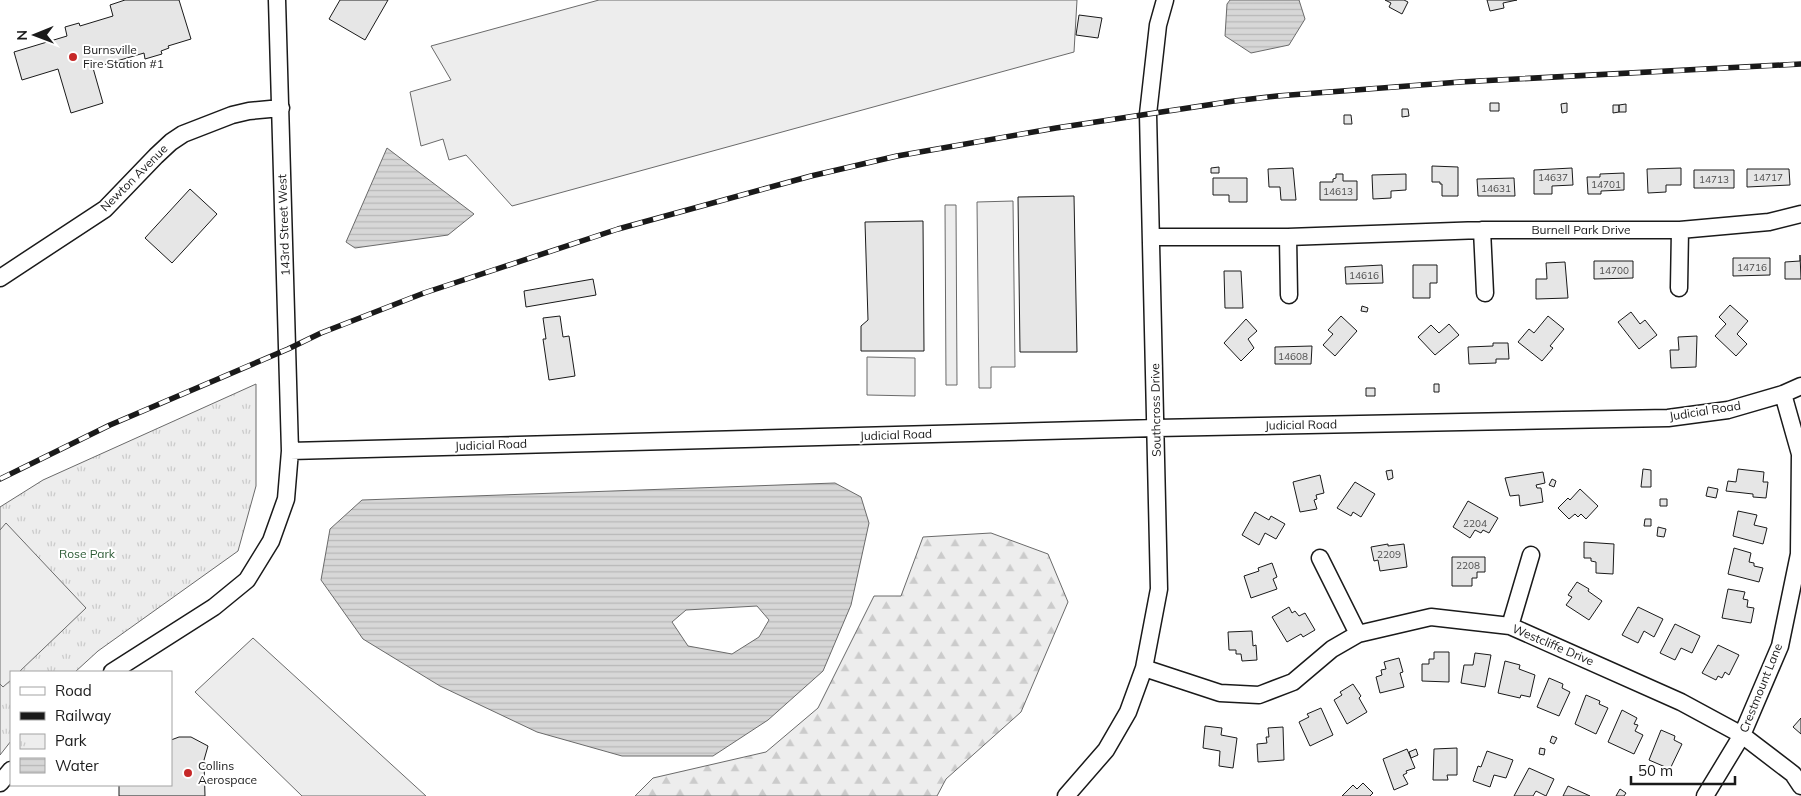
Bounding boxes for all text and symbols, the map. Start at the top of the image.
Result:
north arrow [10,10,60,60]
text: N [13,30,31,41]
place label: Burnsville Fire Station #1 [83,42,164,71]
marker: Burnsville Fire Station #1 [67,51,79,63]
street label: Newton Avenue [97,141,170,214]
house number: 14637 [1538,171,1568,184]
house number: 14717 [1753,171,1783,184]
house number: 14713 [1699,173,1729,186]
street label: 143rd Street West [274,174,293,276]
house number: 14701 [1591,178,1621,191]
house number: 14631 [1481,182,1511,195]
house number: 14613 [1323,185,1353,198]
street label: Burnell Park Drive [1531,222,1631,237]
house number: 14716 [1737,261,1767,274]
house number: 14700 [1599,264,1629,277]
house number: 14616 [1349,269,1379,282]
house number: 14608 [1278,350,1308,363]
street label: Southcross Drive [1147,363,1164,457]
street label: Judicial Road [1668,397,1742,424]
street label: Judicial Road [1265,416,1337,433]
street label: Judicial Road [860,426,932,443]
street label: Judicial Road [455,436,527,453]
house number: 2204 [1463,517,1487,530]
park label: Rose Park [59,546,116,561]
house number: 2209 [1377,548,1401,561]
house number: 2208 [1456,559,1480,572]
street label: Westcliffe Drive [1510,621,1596,668]
street label: Crestmount Lane [1736,641,1785,735]
legend [10,671,172,786]
text: Road [55,681,92,700]
text: Railway [55,706,111,725]
text: Park [55,731,87,750]
scale bar [1631,754,1735,786]
text: Water [55,756,99,775]
place label: Collins Aerospace [198,758,257,787]
text: 50 m [1638,761,1673,780]
marker: Collins Aerospace [182,767,194,779]

